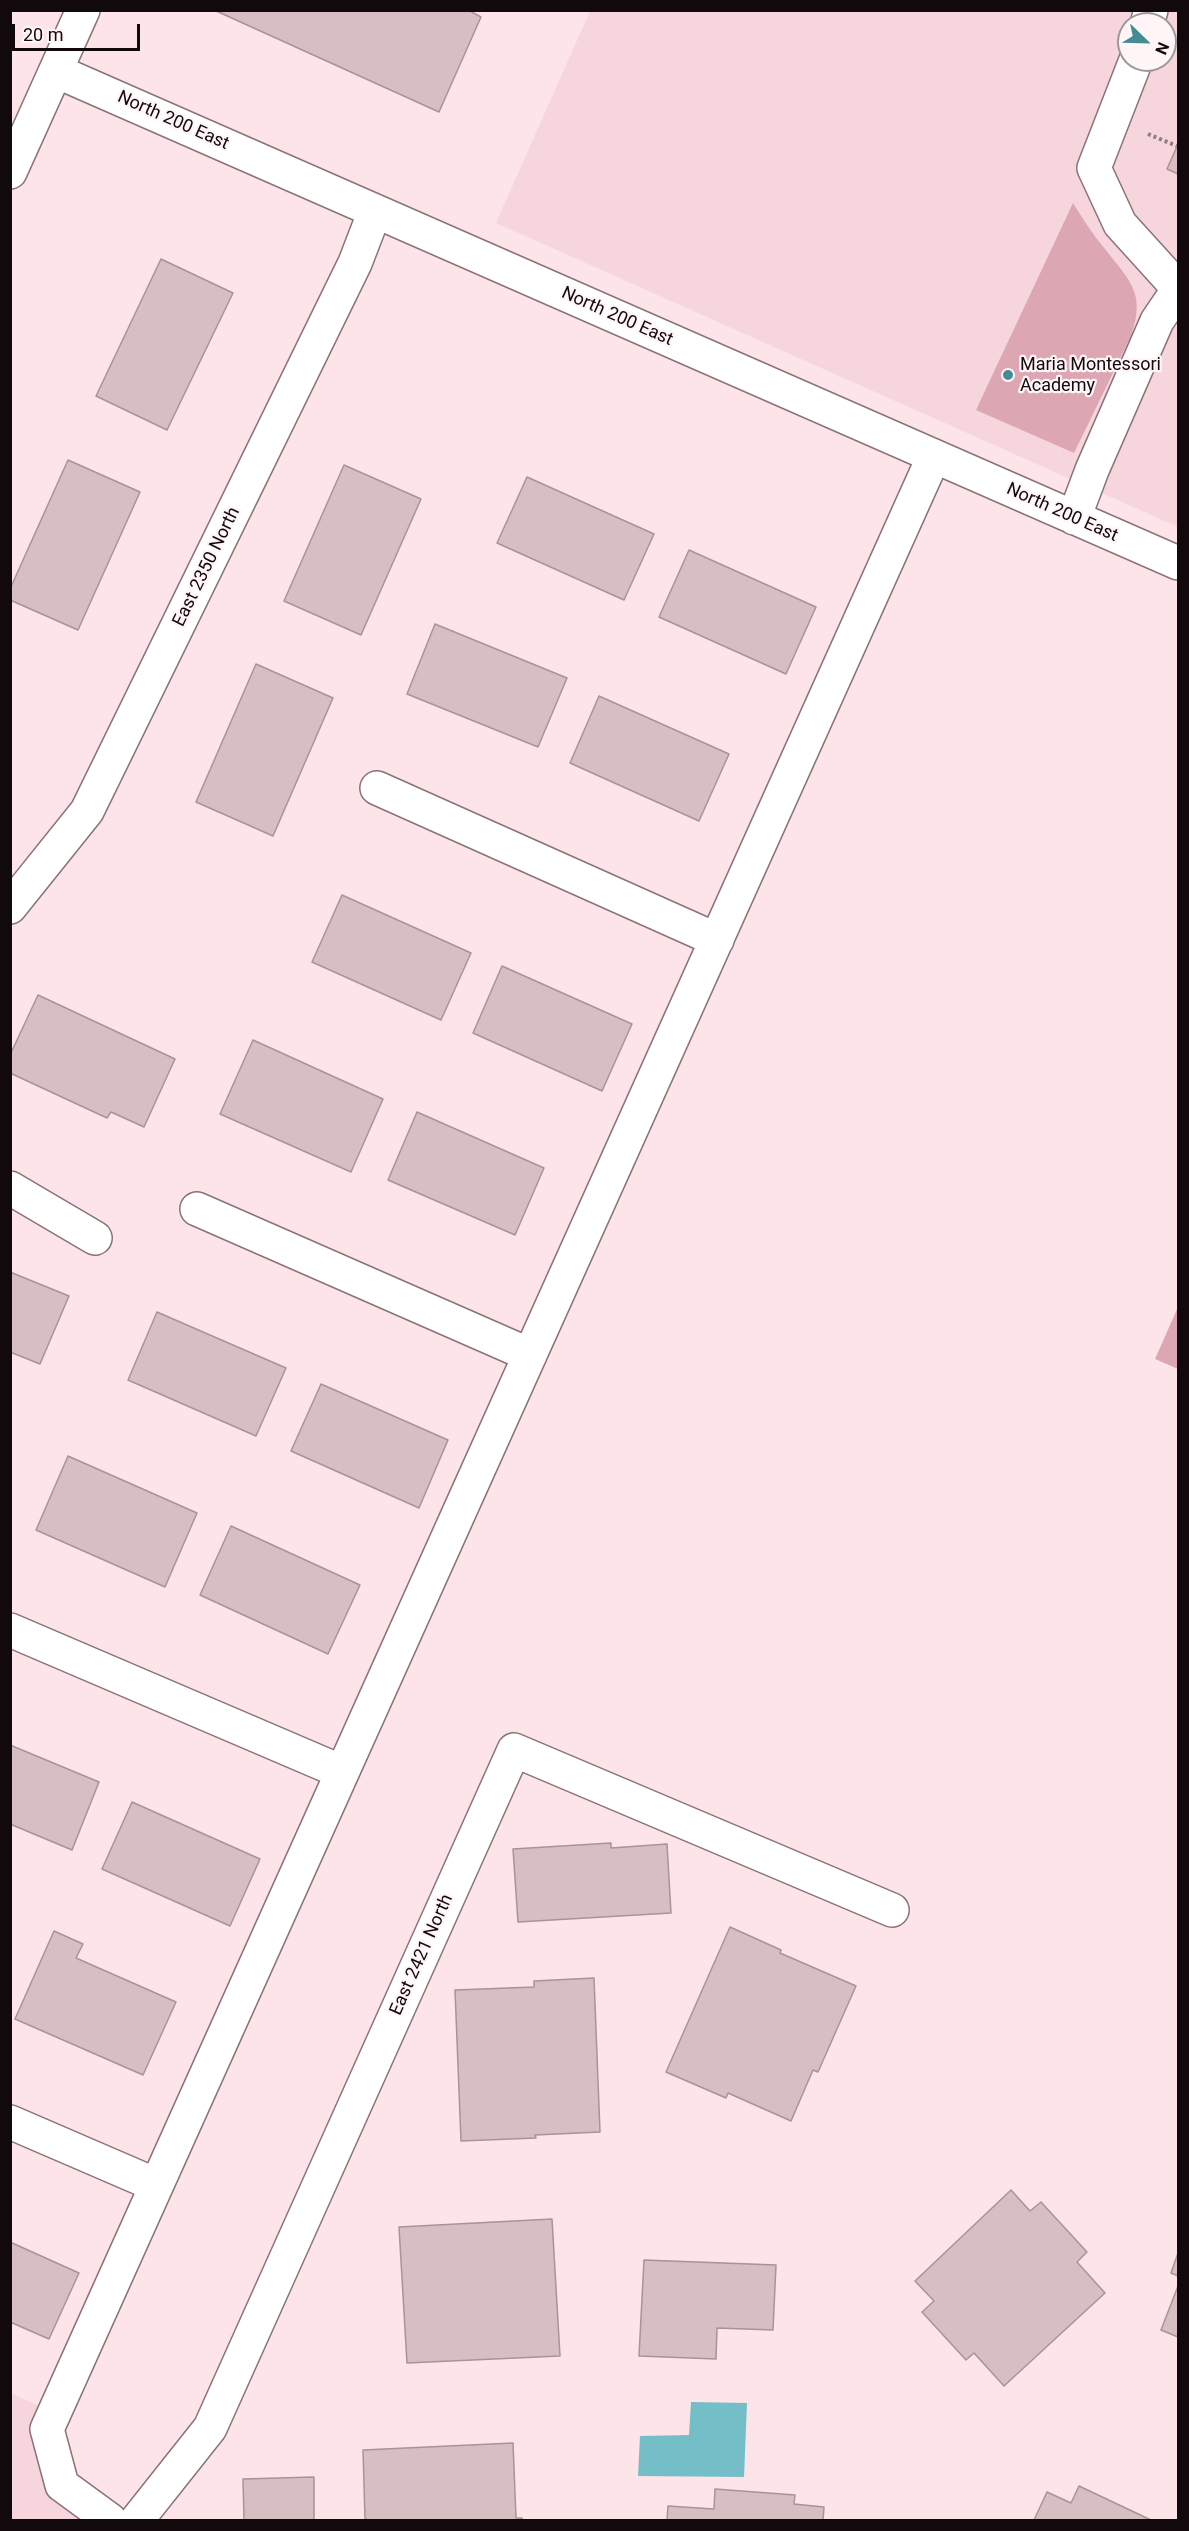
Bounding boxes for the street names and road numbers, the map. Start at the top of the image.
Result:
street label: North 200 East [114,87,232,155]
street label: North 200 East [558,283,676,351]
street label: North 200 East [1003,479,1121,547]
street label: East 2350 North [169,504,245,630]
street label: East 2421 North [386,1891,458,2019]

